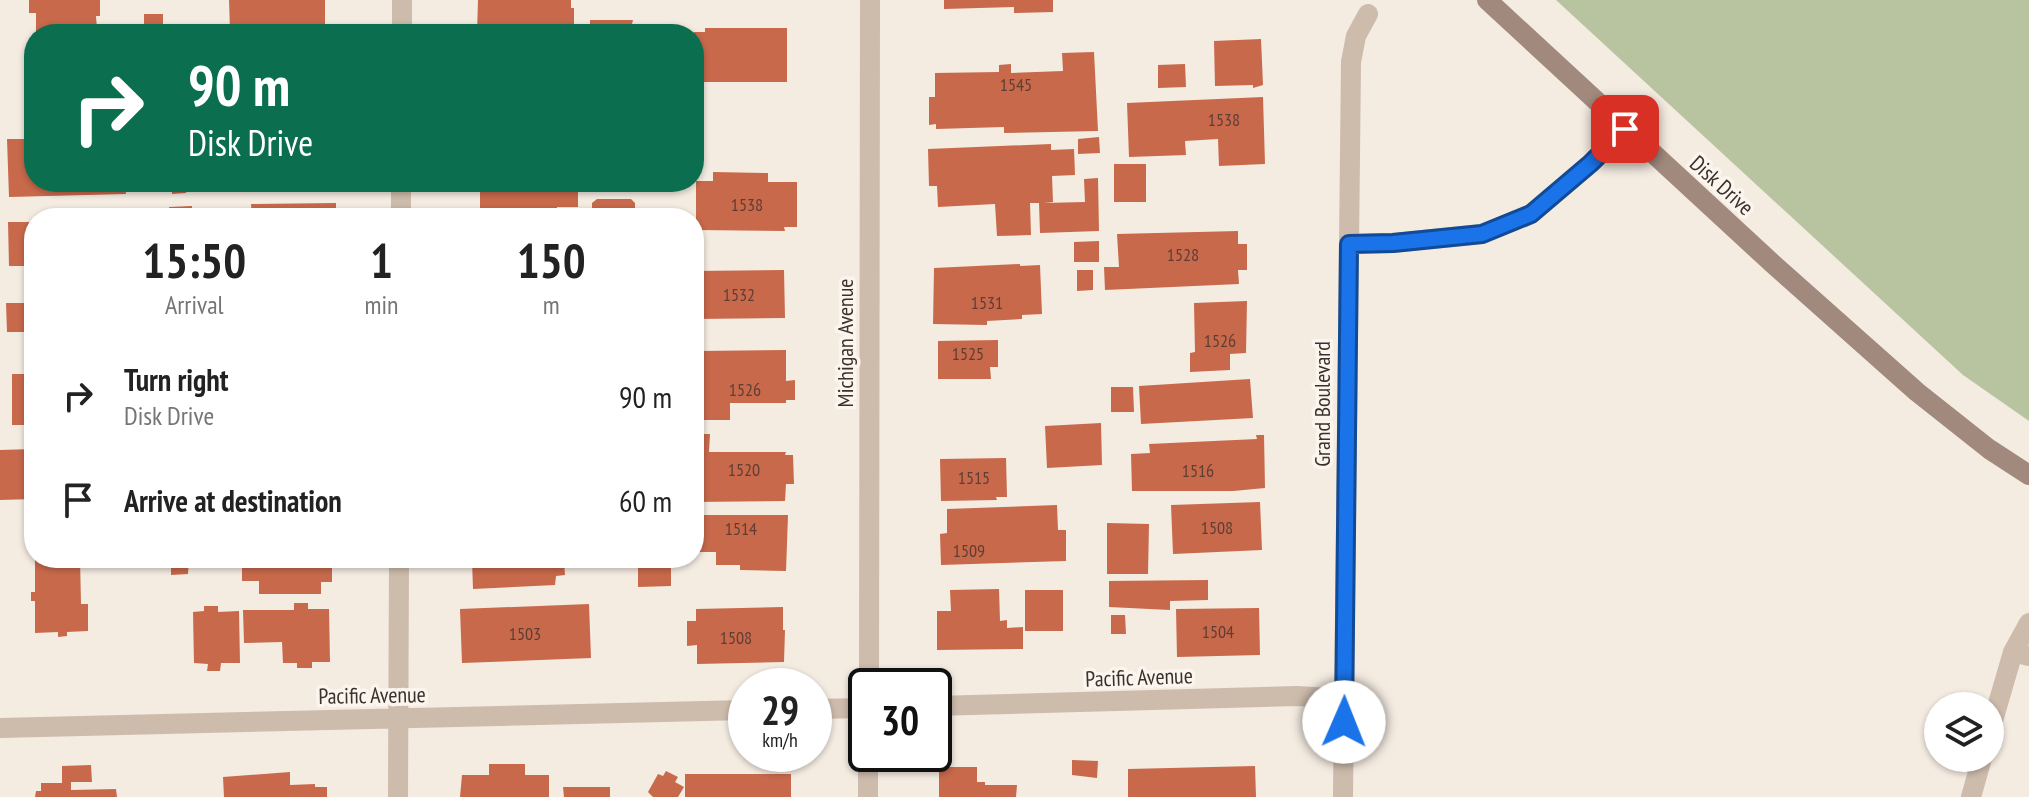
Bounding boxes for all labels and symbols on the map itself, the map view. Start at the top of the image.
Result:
house number: 1545 [1000,73,1032,96]
pin [1591,95,1659,163]
house number: 1538 [1208,108,1240,131]
street label: Disk Drive [1684,149,1760,221]
house number: 1538 [731,193,763,216]
house number: 1528 [1167,243,1199,266]
street label: Michigan Avenue [831,279,859,407]
house number: 1532 [723,283,755,306]
house number: 1531 [971,291,1003,314]
house number: 1526 [1204,329,1236,352]
street label: Grand Boulevard [1308,341,1336,467]
house number: 1525 [952,342,984,365]
house number: 1526 [729,378,761,401]
house number: 1520 [728,458,760,481]
house number: 1516 [1182,459,1214,482]
house number: 1515 [958,466,990,489]
house number: 1508 [1201,516,1233,539]
house number: 1514 [725,517,757,540]
house number: 1509 [953,539,985,562]
house number: 1504 [1202,620,1234,643]
house number: 1503 [509,622,541,645]
house number: 1508 [720,626,752,649]
street label: Pacific Avenue [1085,661,1193,693]
speed limit sign: 30 [848,668,952,772]
street label: Pacific Avenue [318,680,426,710]
position arrow [1302,680,1386,764]

